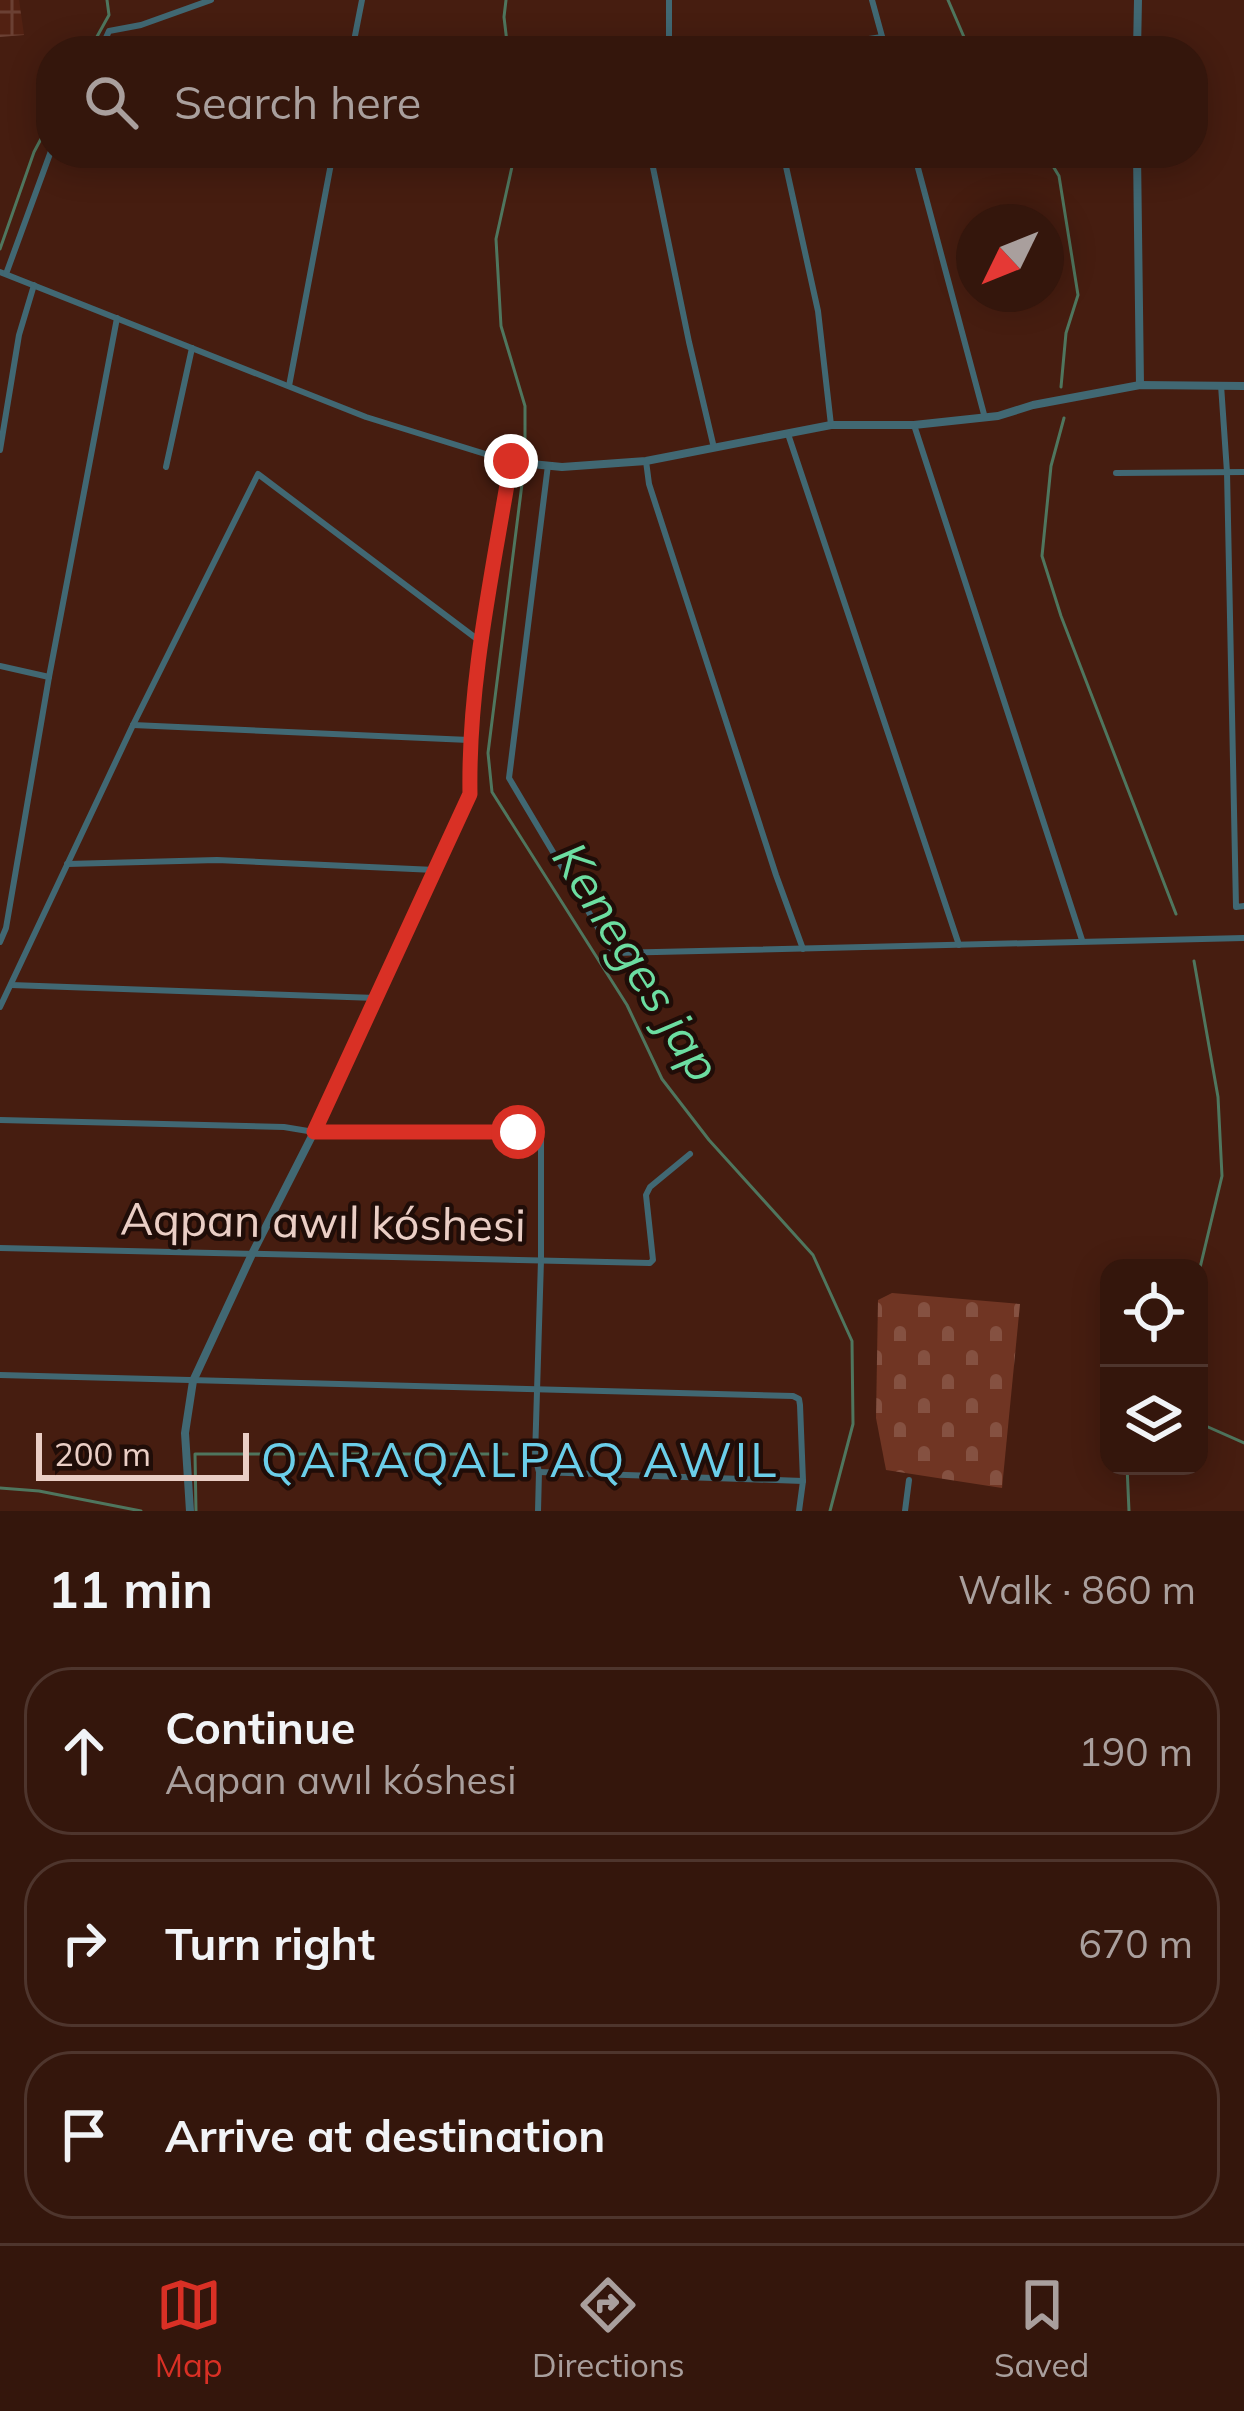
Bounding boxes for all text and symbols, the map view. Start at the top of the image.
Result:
search box [36,36,1208,168]
icon: search [78,69,144,135]
text: Search here [174,74,421,130]
north arrow [956,204,1064,312]
route end [484,434,538,488]
water label: Keneges jap [541,831,735,1092]
route start [491,1105,545,1159]
street label: Aqpan awıl kóshesi [120,1189,526,1253]
map controls [1100,1259,1208,1475]
button: locate [1100,1259,1208,1367]
button: layers [1100,1367,1208,1475]
scale bar [36,1427,249,1480]
district label: QARAQALPAQ AWIL [261,1429,779,1489]
text: 200 m [54,1433,151,1474]
text: 11 min [48,1557,213,1621]
text: Walk · 860 m [958,1565,1196,1614]
text: Continue [165,1699,355,1755]
icon: ahead [51,1718,117,1784]
text: 190 m [1078,1727,1193,1776]
text: Aqpan awıl kóshesi [165,1755,516,1804]
icon: right [51,1910,117,1976]
text: Turn right [165,1915,375,1971]
text: 670 m [1078,1919,1193,1968]
icon: arrive [51,2102,117,2168]
text: Arrive at destination [165,2107,605,2163]
tab: Map [155,2272,223,2385]
tab: Directions [532,2272,685,2385]
tab: Saved [994,2272,1089,2385]

